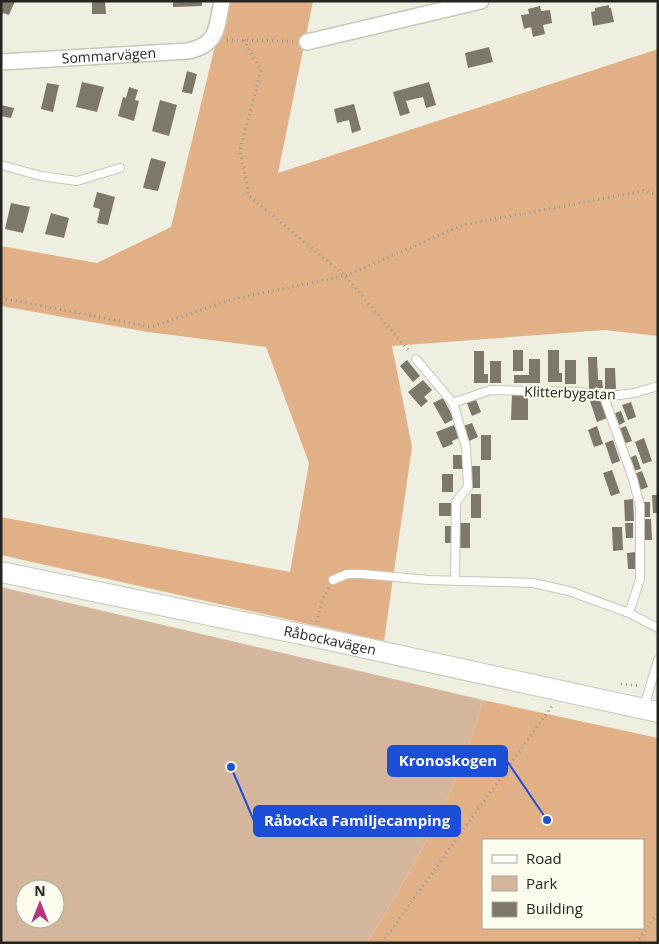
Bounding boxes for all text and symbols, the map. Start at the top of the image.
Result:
street label: Sommarvägen [61,43,156,67]
street label: Klitterbygatan [524,381,616,404]
street label: Råbockavägen [282,621,378,659]
callout: Kronoskogen [388,746,507,776]
text: Kronoskogen [399,750,497,770]
callout: Råbocka Familjecamping [254,806,460,836]
text: Råbocka Familjecamping [264,810,451,830]
legend [482,839,644,929]
text: Road [526,848,562,868]
text: Park [526,873,557,893]
north arrow [15,879,65,929]
text: N [34,881,46,900]
text: Building [526,898,583,918]

